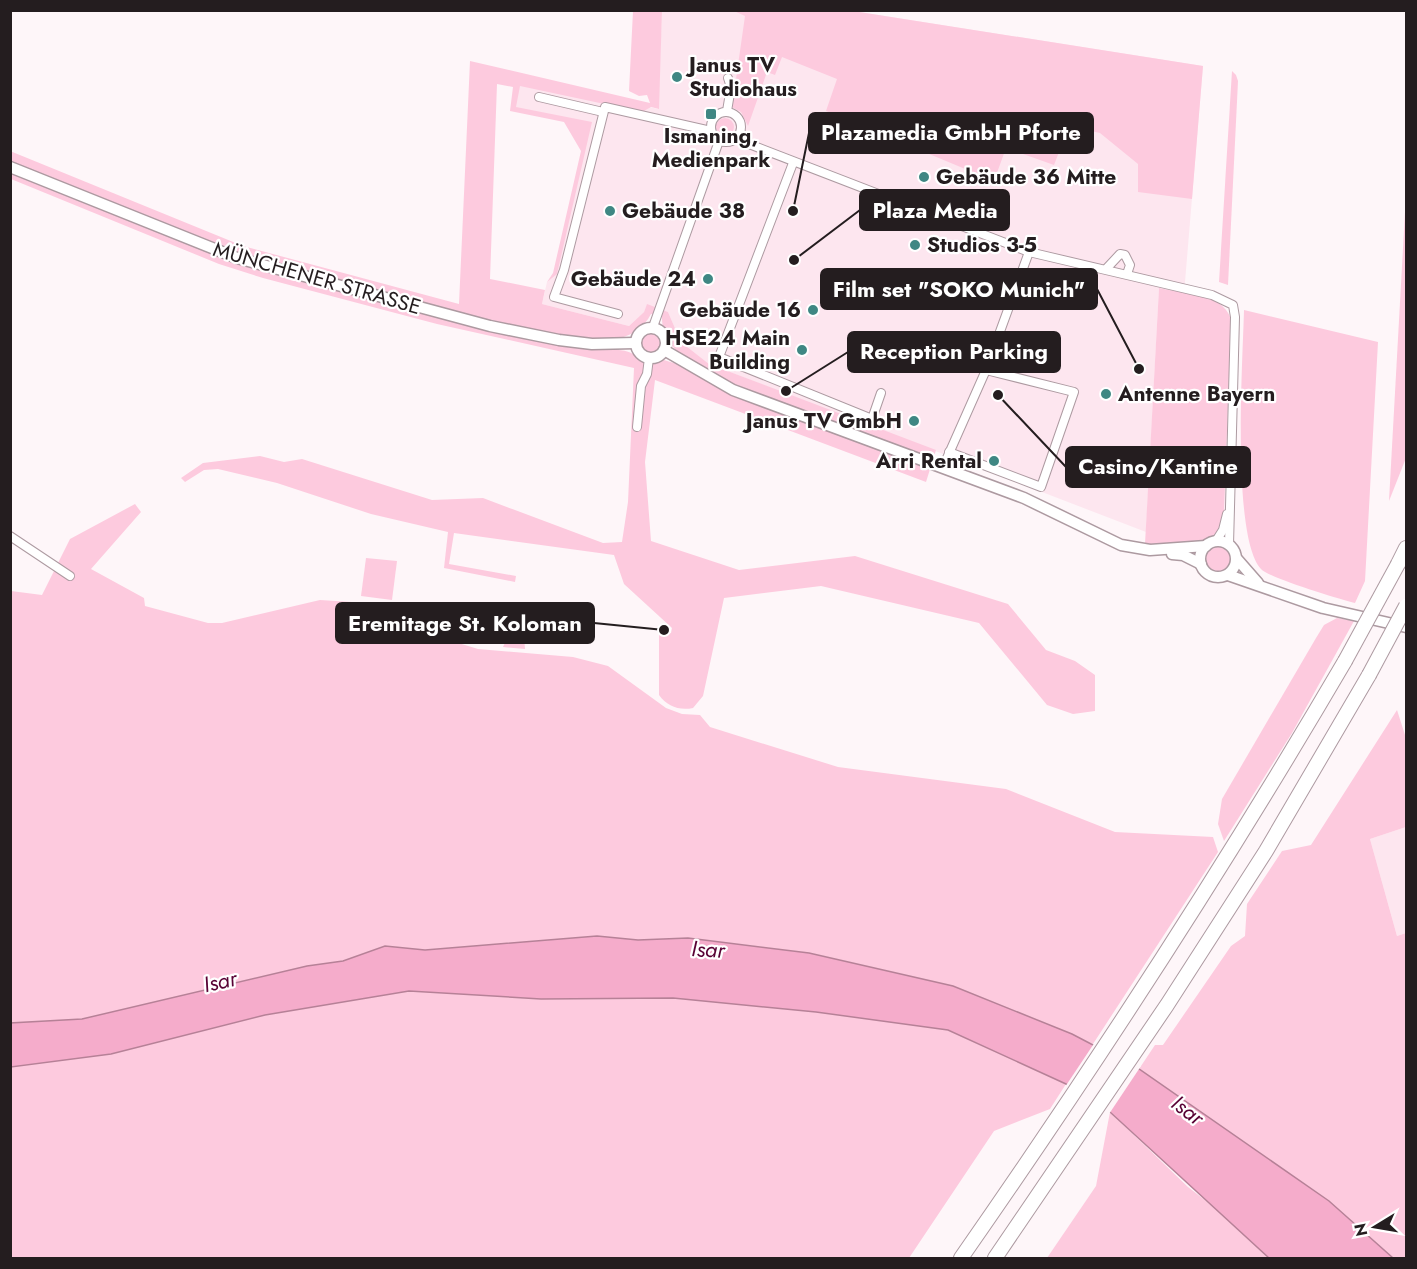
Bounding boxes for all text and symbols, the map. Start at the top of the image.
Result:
place label: Janus TV Studiohaus [685,50,797,104]
marker: Janus TV Studiohaus [670,70,684,84]
marker: Ismaning, Medienpark [704,107,718,121]
callout: Plazamedia GmbH Pforte [809,113,1093,153]
text: Plazamedia GmbH Pforte [821,116,1081,148]
place label: Ismaning, Medienpark [652,121,770,175]
place label: Gebäude 36 Mitte [936,162,1116,192]
marker: Gebäude 36 Mitte [917,170,931,184]
callout: Plaza Media [860,190,1009,230]
text: Plaza Media [872,194,998,226]
place label: Gebäude 38 [622,196,745,226]
marker: Gebäude 38 [603,204,617,218]
place label: Studios 3-5 [927,230,1037,260]
street label: MÜNCHENER STRASSE [210,234,424,322]
marker: Studios 3-5 [908,238,922,252]
place label: Gebäude 24 [571,264,696,294]
callout: Film set "SOKO Munich" [821,269,1097,309]
marker: Gebäude 24 [701,272,715,286]
text: Film set "SOKO Munich" [833,273,1085,305]
place label: Gebäude 16 [679,295,801,325]
marker: Gebäude 16 [806,303,820,317]
place label: HSE24 Main Building [665,323,790,377]
callout: Reception Parking [848,332,1060,372]
text: Reception Parking [860,335,1048,367]
marker: HSE24 Main Building [795,343,809,357]
place label: Antenne Bayern [1117,379,1275,409]
marker: Antenne Bayern [1099,387,1113,401]
place label: Janus TV GmbH [742,406,902,436]
marker: Janus TV GmbH [907,414,921,428]
place label: Arri Rental [875,446,982,476]
callout: Casino/Kantine [1066,447,1250,487]
text: Casino/Kantine [1078,450,1238,482]
marker: Arri Rental [987,454,1001,468]
callout: Eremitage St. Koloman [336,603,594,643]
text: Eremitage St. Koloman [348,607,582,639]
water label: Isar [691,932,727,966]
water label: Isar [200,961,241,1000]
water label: Isar [1165,1087,1212,1134]
north arrow [1345,1197,1405,1257]
text: N [1348,1221,1373,1238]

